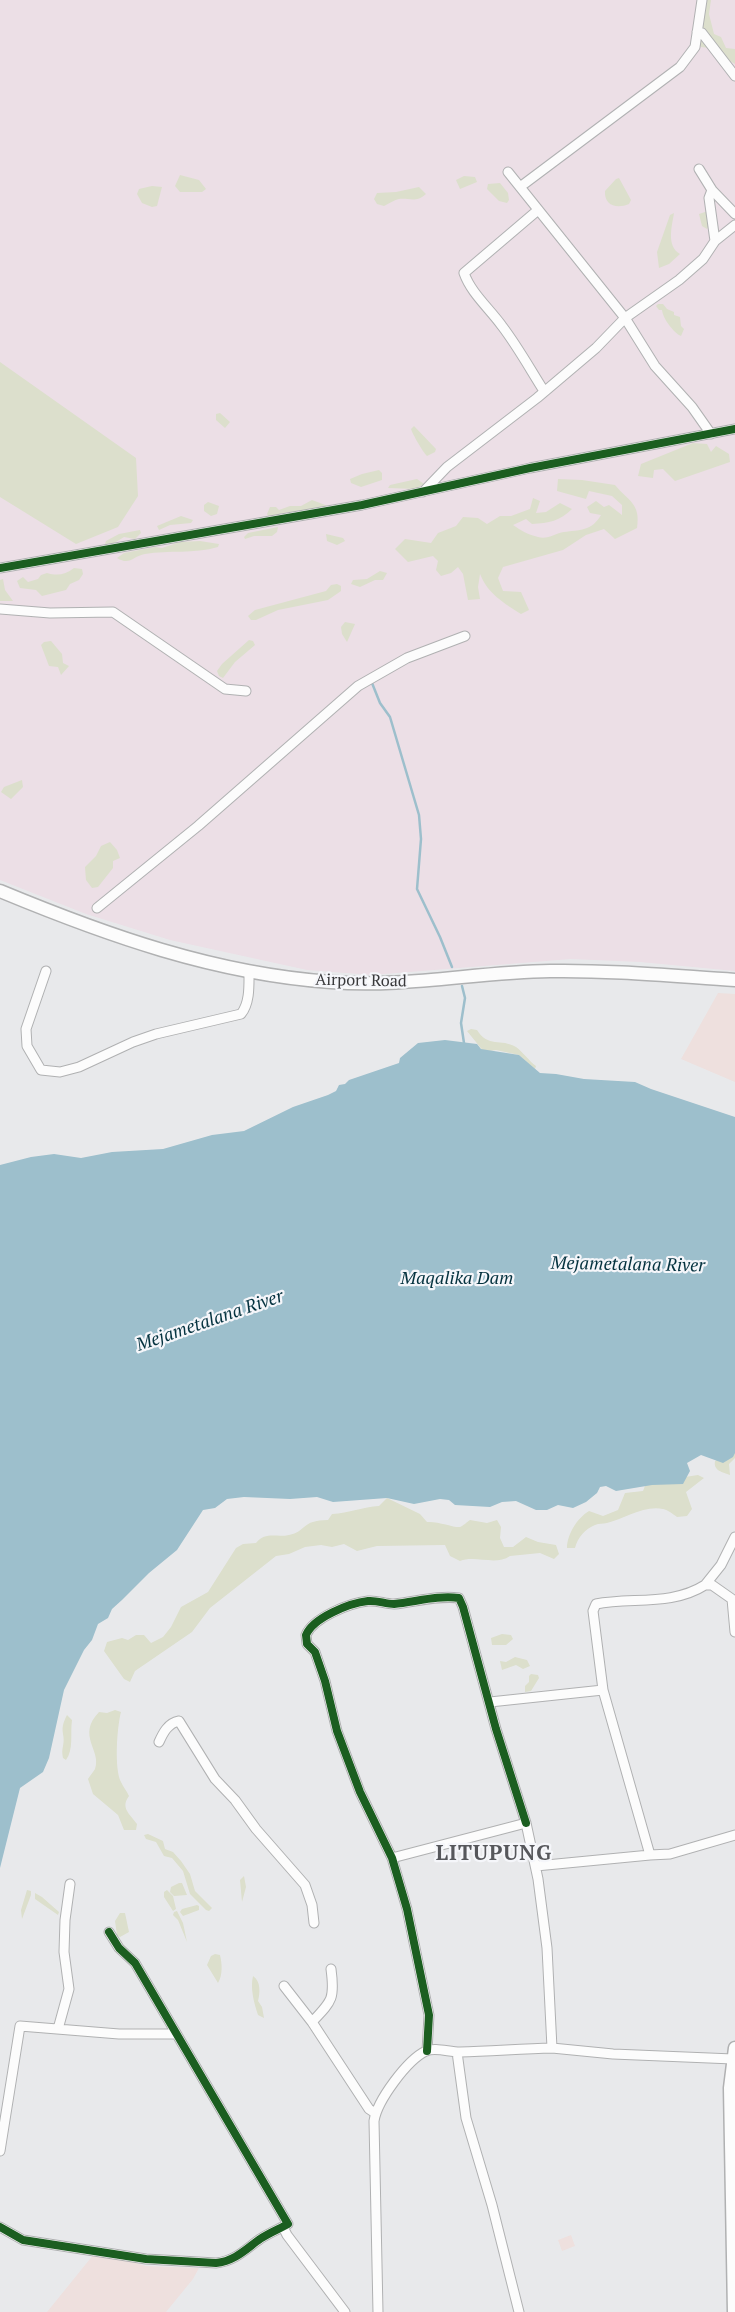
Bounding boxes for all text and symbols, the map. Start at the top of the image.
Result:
street label: Airport Road [315,971,407,991]
water label: Mejametalana River [551,1253,705,1277]
water label: Maqalika Dam [400,1268,514,1290]
water label: Mejametalana River [134,1286,286,1356]
district label: LITUPUNG [435,1841,553,1867]

